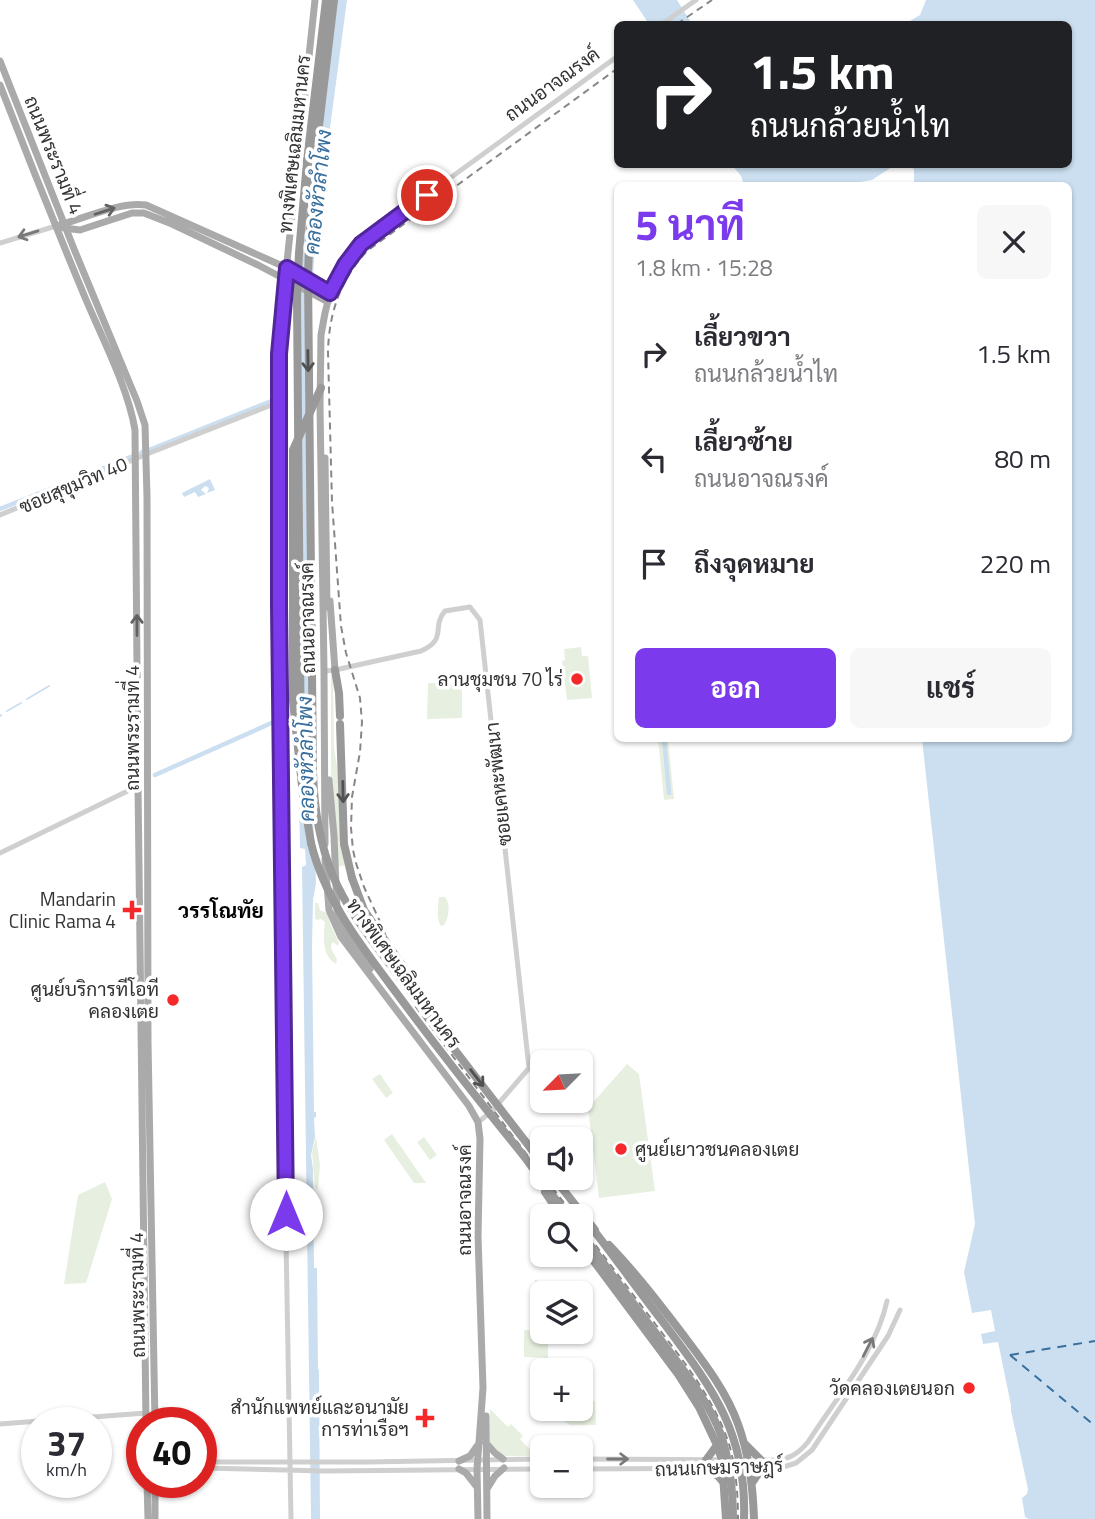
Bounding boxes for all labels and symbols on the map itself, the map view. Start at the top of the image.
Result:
street label: ถนนอาจณรงค์ [498,39,605,128]
street label: ทางพิเศษเฉลิมมหานคร [270,53,317,235]
street label: ถนนพระรามที่ 4 [17,90,93,218]
water label: คลองหัวลำโพง [295,128,339,256]
pin [397,165,457,225]
one-way arrow [94,204,116,217]
one-way arrow [17,229,39,242]
one-way arrow [301,349,315,372]
street label: ซอยสุขุมวิท 40 [14,449,132,520]
street label: ถนนอาจณรงค์ [291,562,322,674]
one-way arrow [130,614,144,637]
place label: ลานชุมชน 70 ไร่ [438,664,563,693]
street label: ถนนพระรามที่ 4 [115,665,146,791]
marker: ลานชุมชน 70 ไร่ [569,671,585,687]
water label: คลองหัวลำโพง [288,696,322,822]
street label: ซอยเคหะพัฒนา [477,721,518,847]
one-way arrow [336,781,349,804]
place label: Mandarin Clinic Rama 4 [9,884,116,935]
street label: ทางพิเศษเฉลิมมหานคร [340,892,469,1054]
district label: วรรโณทัย [178,894,264,926]
marker: Mandarin Clinic Rama 4 [122,900,142,920]
place label: ศูนย์บริการทีโอที คลองเตย [30,974,159,1025]
marker: ศูนย์บริการทีโอที คลองเตย [165,992,181,1008]
north arrow [530,1050,593,1113]
one-way arrow [469,1069,484,1087]
place label: ศูนย์เยาวชนคลองเตย [635,1134,799,1163]
marker: ศูนย์เยาวชนคลองเตย [613,1141,629,1157]
street label: ถนนอาจณรงค์ [449,1144,478,1256]
position arrow [249,1177,323,1251]
street label: ถนนพระรามที่ 4 [119,1232,152,1358]
one-way arrow [862,1337,876,1358]
place label: วัดคลองเตยนอก [829,1373,955,1402]
marker: วัดคลองเตยนอก [961,1380,977,1396]
place label: สำนักแพทย์และอนามัย การท่าเรือฯ [231,1392,409,1443]
speed limit sign: 40 [126,1407,217,1498]
marker: สำนักแพทย์และอนามัย การท่าเรือฯ [415,1408,435,1428]
street label: ถนนเกษมราษฎร์ [654,1450,784,1483]
one-way arrow [606,1452,629,1466]

